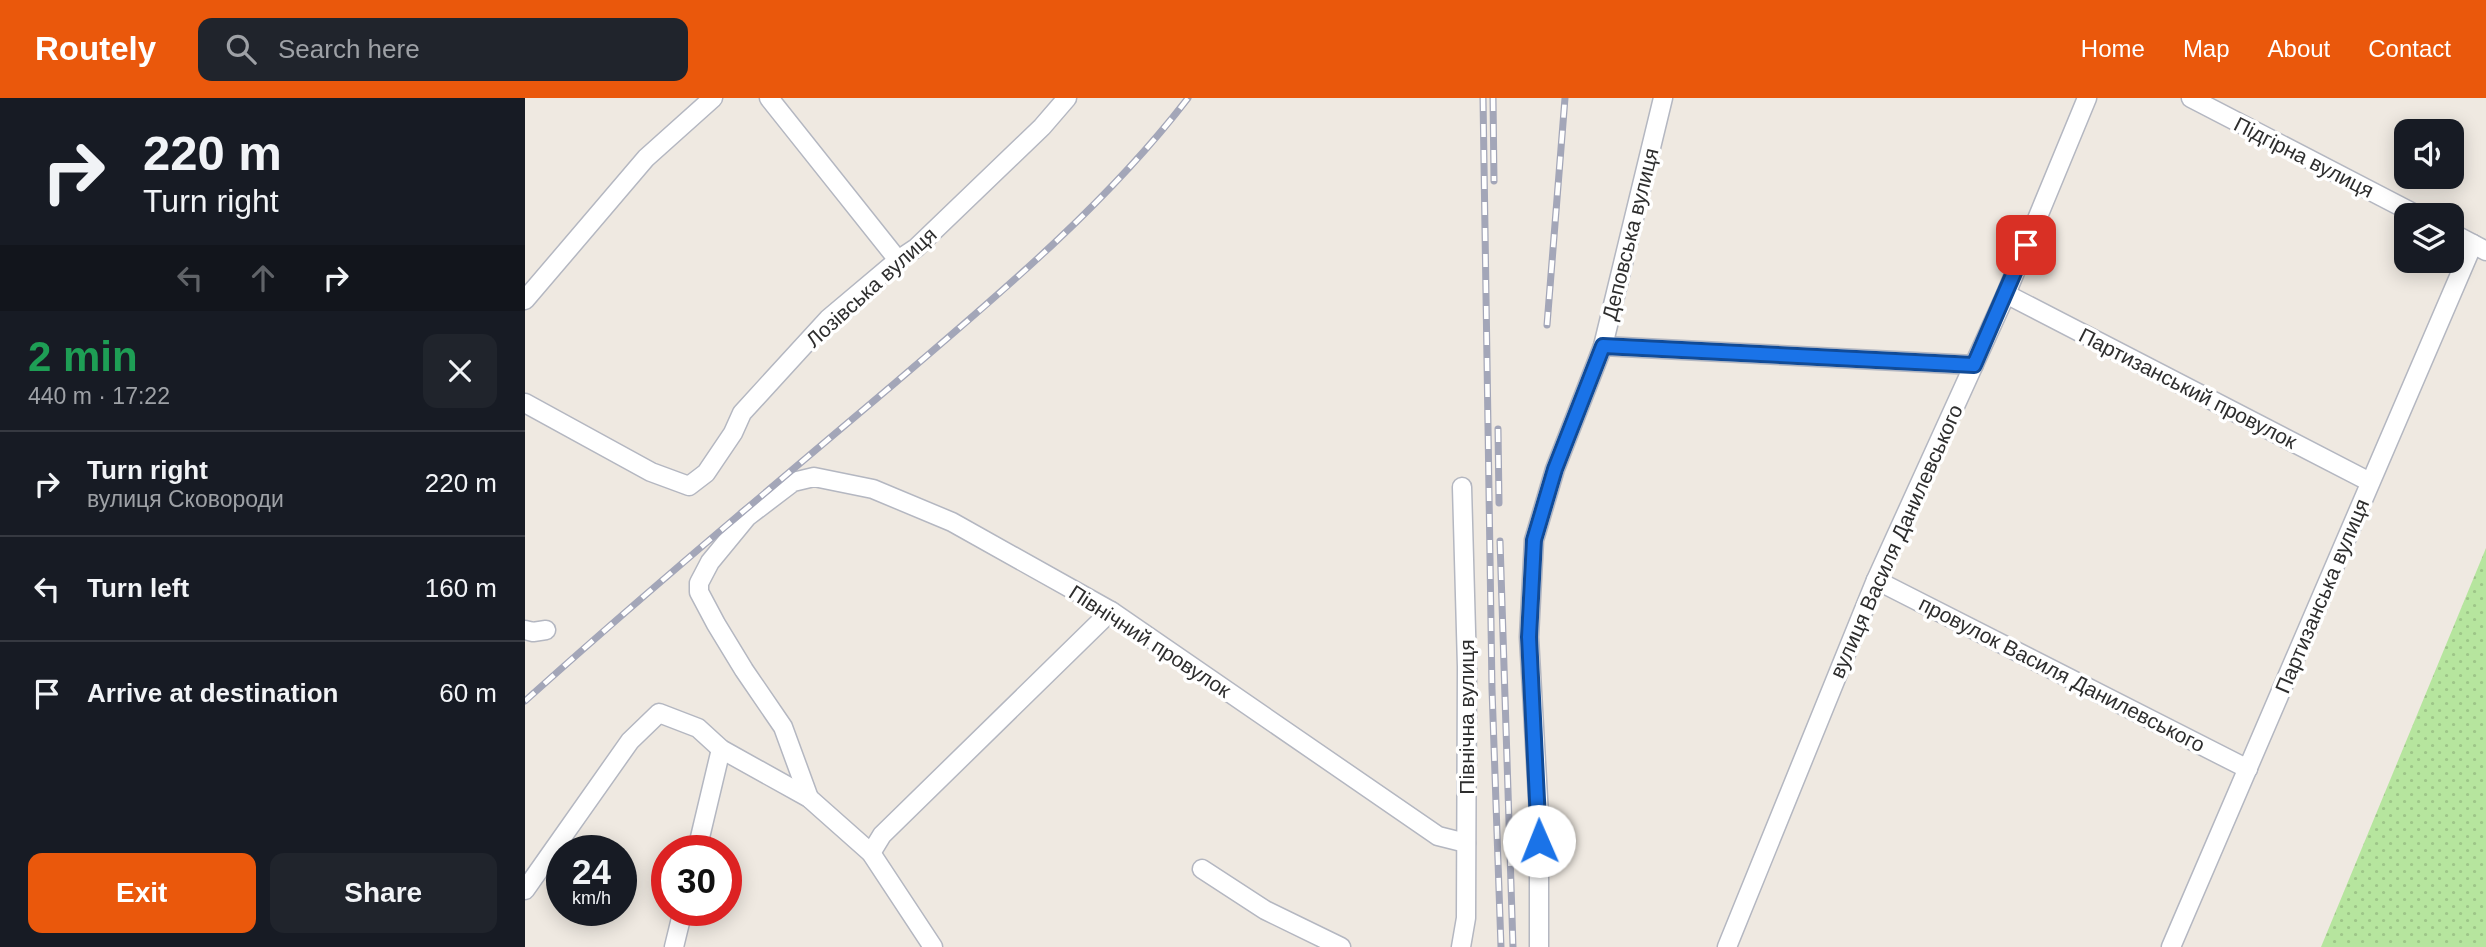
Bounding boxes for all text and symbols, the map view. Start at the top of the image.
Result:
search box [198,18,688,81]
text: Routely [35,30,156,67]
icon: search [222,30,260,68]
text: Search here [278,34,420,64]
text: Home [2081,35,2145,62]
text: Map [2183,35,2230,62]
text: About [2268,35,2330,62]
text: Contact [2368,35,2451,62]
street label: Підгірна вулиця [2231,112,2377,202]
map controls [2394,119,2464,273]
button: sound [2394,119,2464,189]
icon: right [28,126,119,217]
text: 220 m [143,126,282,180]
street label: Деповська вулиця [1597,146,1663,322]
text: Turn right [143,183,279,219]
button: layers [2394,203,2464,273]
pin [1996,215,2056,275]
street label: Лозівська вулиця [801,223,941,351]
icon: arrive [2007,226,2045,264]
icon: left [171,259,209,297]
icon: ahead [244,259,282,297]
icon: right [317,259,355,297]
street label: Партизанський провулок [2075,323,2301,453]
text: 2 min [28,333,138,380]
button: close [423,334,497,408]
text: 440 m · 17:22 [28,383,170,409]
street label: вулиця Василя Данилевського [1825,401,1967,681]
text: Turn right [87,455,208,485]
icon: right [28,465,66,503]
text: 220 m [425,468,497,498]
text: вулиця Сковороди [87,486,284,512]
street label: Партизанська вулиця [2271,495,2373,697]
icon: left [28,570,66,608]
text: Turn left [87,573,189,603]
text: 160 m [425,573,497,603]
street label: Північний провулок [1065,580,1236,702]
street label: провулок Василя Данилевського [1915,592,2209,756]
street label: Північна вулиця [1455,639,1478,795]
icon: arrive [28,675,66,713]
text: Arrive at destination [87,678,338,708]
text: 60 m [439,678,497,708]
position arrow [1502,804,1576,878]
speed limit sign: 30 [651,835,742,926]
text: 24 [572,852,611,891]
button: Exit [28,853,256,933]
button: Share [270,853,497,933]
text: km/h [572,888,611,908]

